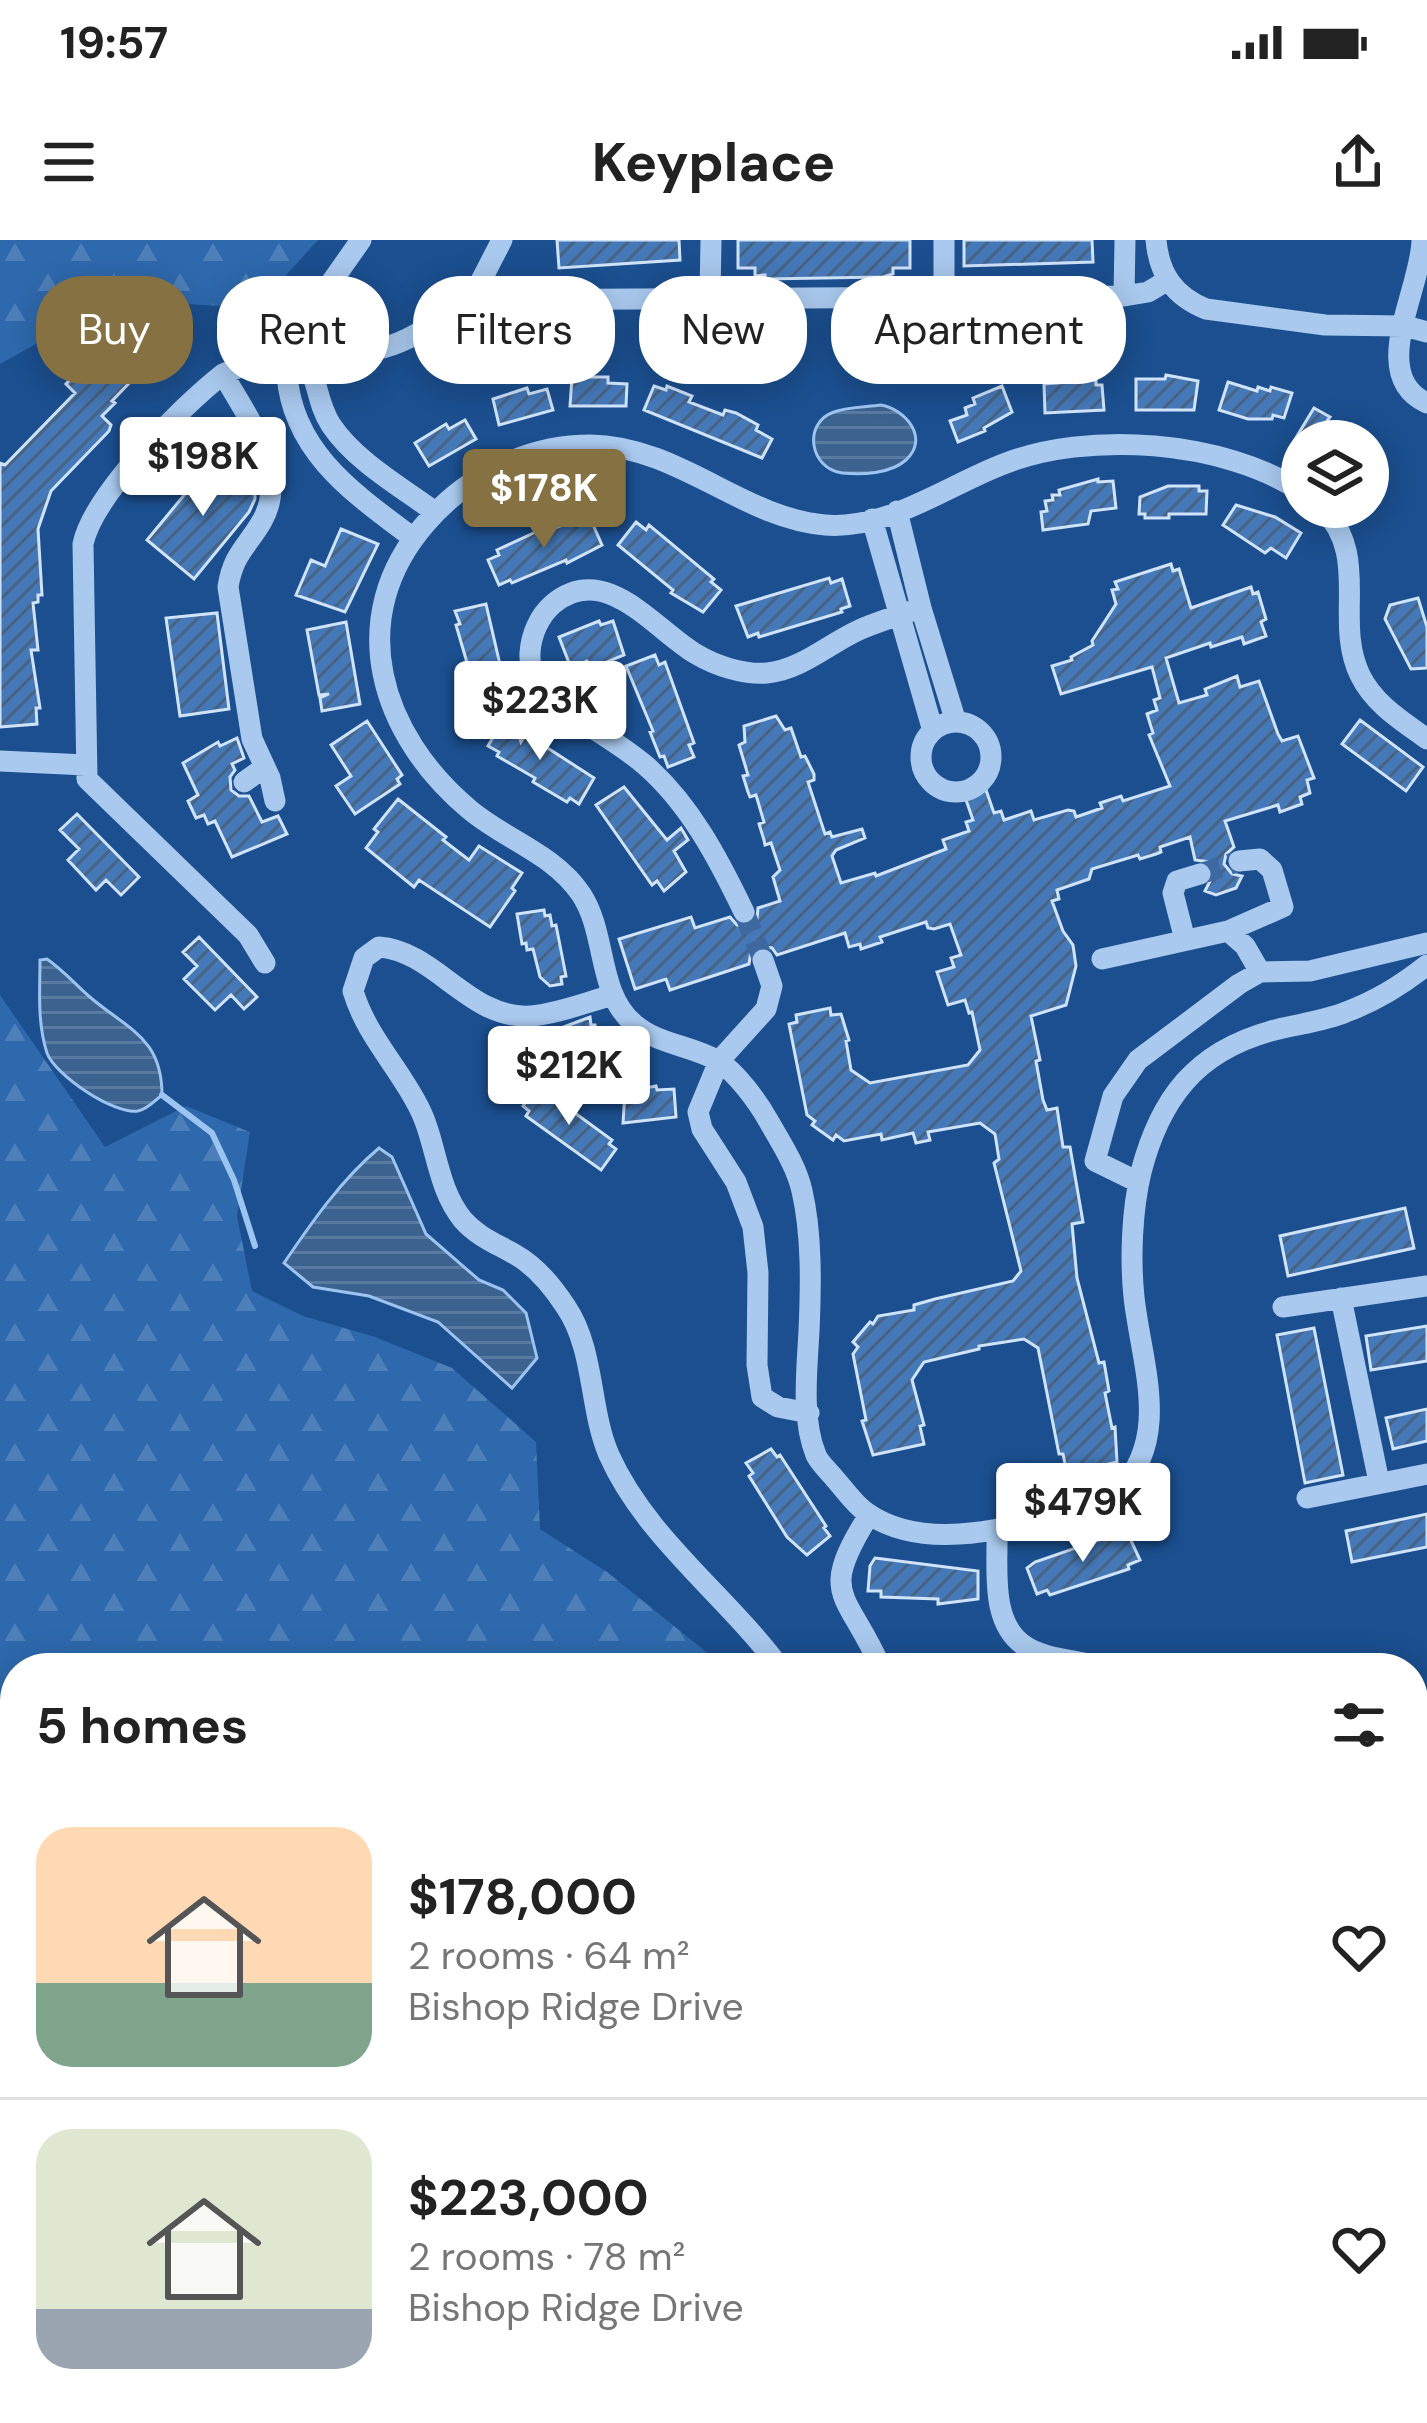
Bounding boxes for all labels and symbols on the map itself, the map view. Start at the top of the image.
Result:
pin: $198K [119,417,287,519]
pin: $178K [460,449,628,551]
pin: $223K [456,661,624,763]
pin: $212K [485,1026,653,1128]
pin: $479K [999,1463,1167,1565]

